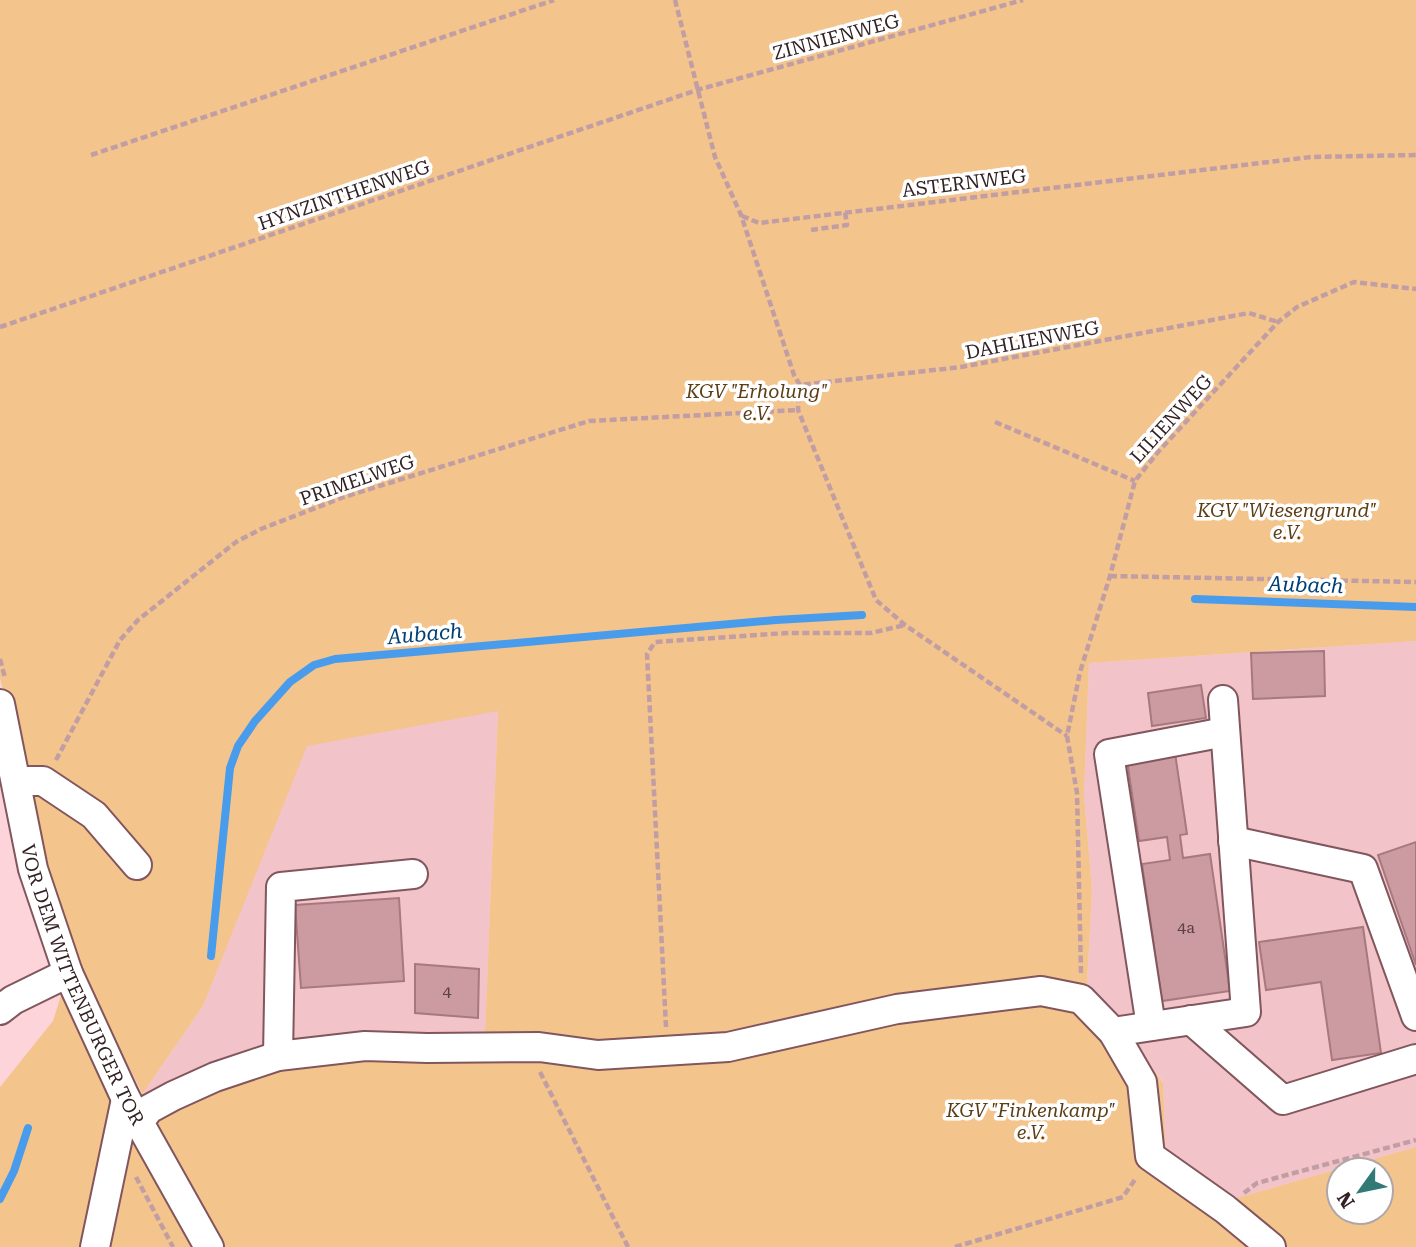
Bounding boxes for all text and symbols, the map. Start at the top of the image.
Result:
street label: ZINNIENWEG [770,9,902,65]
street label: HYNZINTHENWEG [255,155,433,235]
street label: ASTERNWEG [901,164,1027,202]
street label: DAHLIENWEG [963,316,1101,364]
street label: LILIENWEG [1125,370,1217,468]
park label: KGV "Erholung" e.V. [685,380,828,425]
street label: PRIMELWEG [297,450,418,510]
park label: KGV "Wiesengrund" e.V. [1196,499,1377,544]
water label: Aubach [1266,572,1344,598]
water label: Aubach [385,619,464,649]
street label: VOR DEM WITTENBURGER TOR [17,842,150,1129]
house number: 4a [1177,918,1195,937]
house number: 4 [443,982,452,1001]
park label: KGV "Finkenkamp" e.V. [945,1099,1116,1144]
north arrow [1325,1156,1395,1226]
text: N [1332,1187,1360,1212]

